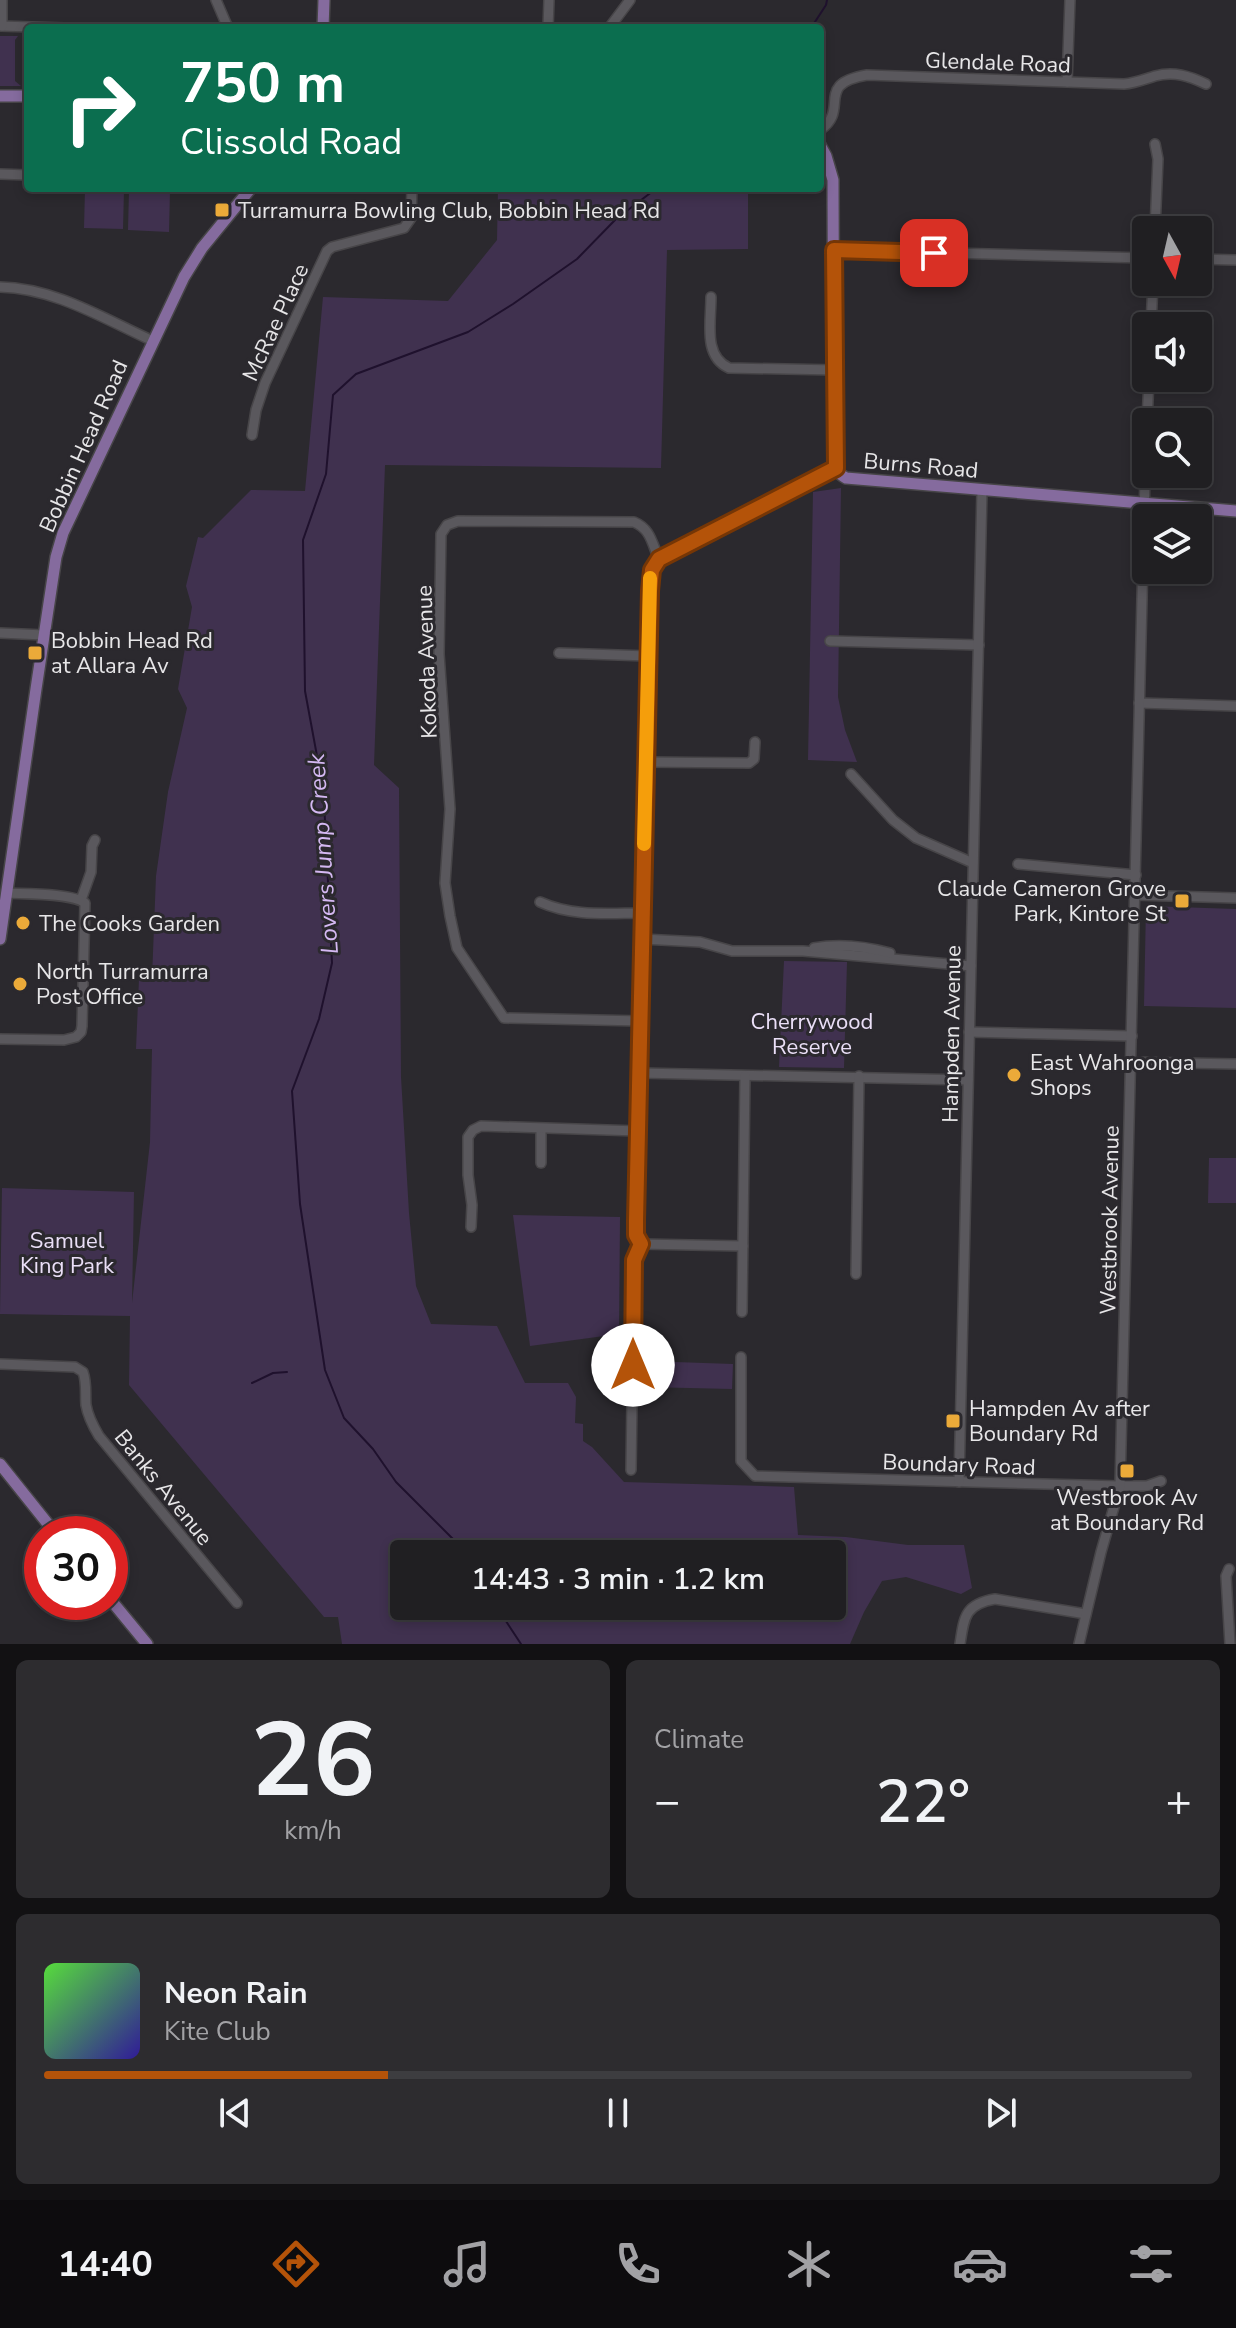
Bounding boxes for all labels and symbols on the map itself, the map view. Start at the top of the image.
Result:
street label: Glendale Road [924,45,1071,81]
place label: Turramurra Bowling Club, Bobbin Head Rd [238,196,660,226]
marker: Turramurra Bowling Club, Bobbin Head Rd [213,201,231,219]
north arrow [1132,216,1212,296]
pin [900,219,968,287]
street label: McRae Place [236,259,316,386]
street label: Bobbin Head Road [32,355,135,537]
street label: Burns Road [862,446,980,486]
street label: Kokoda Avenue [409,585,445,739]
place label: Bobbin Head Rd at Allara Av [51,626,213,681]
marker: Bobbin Head Rd at Allara Av [26,644,44,662]
water label: Lovers Jump Creek [300,751,346,956]
place label: Claude Cameron Grove Park, Kintore St [937,874,1166,929]
marker: Claude Cameron Grove Park, Kintore St [1173,892,1191,910]
place label: The Cooks Garden [39,909,220,939]
marker: The Cooks Garden [14,914,32,932]
street label: Hampden Avenue [935,945,969,1123]
place label: North Turramurra Post Office [36,957,209,1012]
marker: North Turramurra Post Office [11,975,29,993]
park label: Cherrywood Reserve [751,1007,873,1062]
place label: East Wahroonga Shops [1030,1048,1195,1103]
marker: East Wahroonga Shops [1005,1066,1023,1084]
street label: Westbrook Avenue [1093,1125,1127,1315]
park label: Samuel King Park [20,1226,115,1281]
position arrow [591,1323,675,1407]
place label: Hampden Av after Boundary Rd [969,1394,1150,1449]
marker: Hampden Av after Boundary Rd [944,1412,962,1430]
street label: Banks Avenue [107,1423,219,1552]
street label: Boundary Road [882,1447,1036,1483]
marker: Westbrook Av at Boundary Rd [1118,1462,1136,1480]
place label: Westbrook Av at Boundary Rd [1050,1483,1204,1538]
speed limit sign: 30 [24,1516,128,1620]

